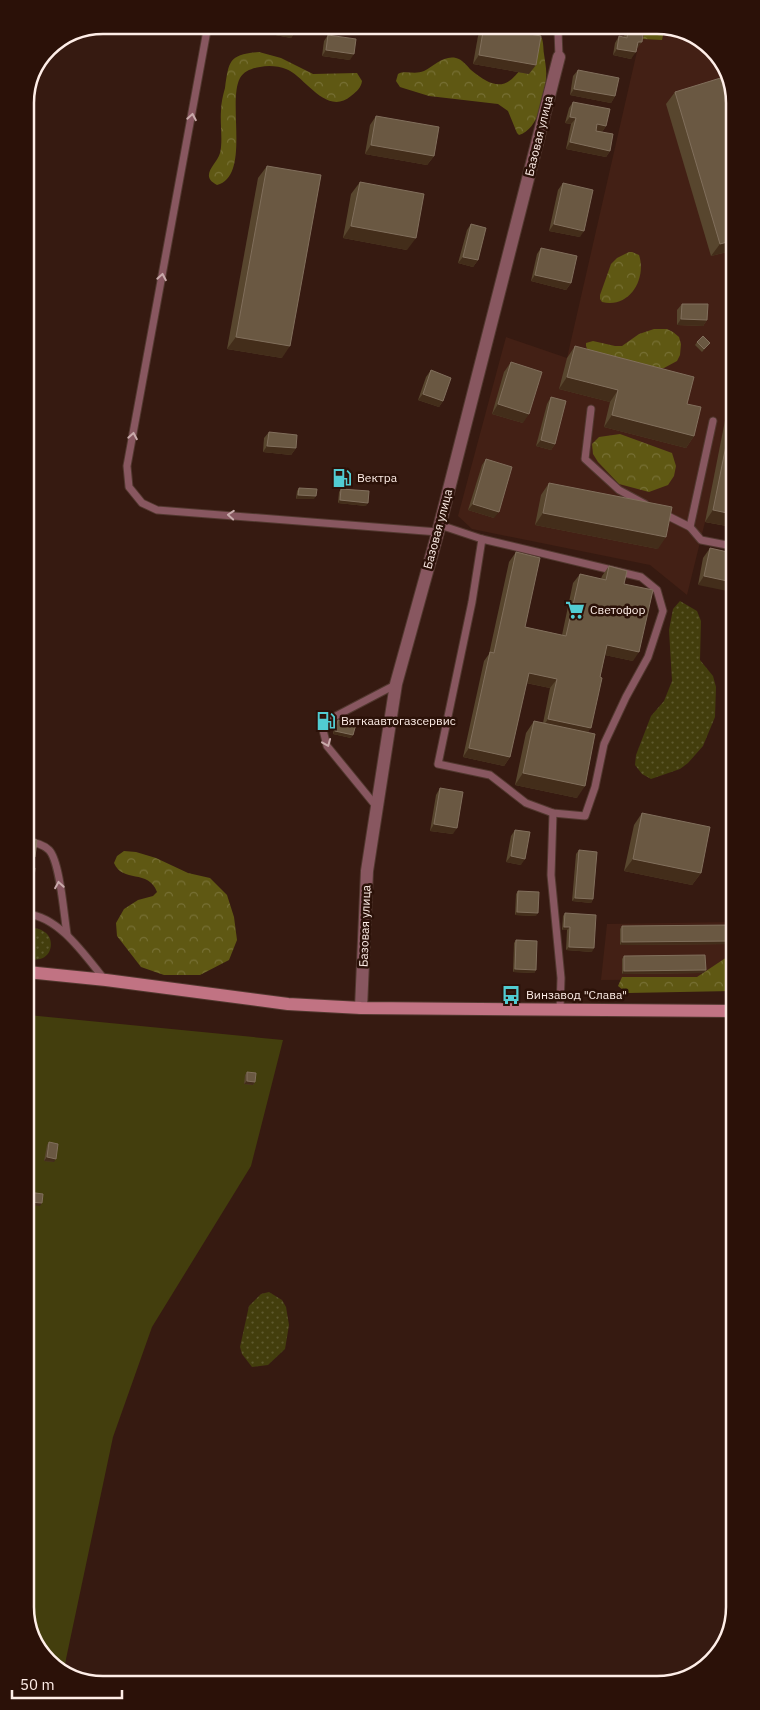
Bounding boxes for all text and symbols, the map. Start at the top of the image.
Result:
street label: Базовая улица [521,94,556,178]
one-way arrow [186,112,196,121]
one-way arrow [157,272,167,281]
one-way arrow [127,432,137,441]
fuel station icon: Вектра [331,467,353,489]
place label: Вектра [357,470,398,485]
street label: Базовая улица [420,487,456,571]
one-way arrow [227,510,235,521]
supermarket icon: Светофор [564,599,586,621]
place label: Светофор [590,602,646,617]
fuel station icon: Вяткаавтогазсервис [315,710,337,732]
place label: Вяткаавтогазсервис [341,713,456,728]
one-way arrow [321,738,332,747]
one-way arrow [55,881,65,890]
street label: Базовая улица [356,884,373,967]
bus stop icon: Винзавод "Слава" [500,984,522,1006]
place label: Винзавод "Слава" [526,987,627,1002]
scale bar [12,1668,122,1700]
text: 50 m [20,1675,55,1694]

